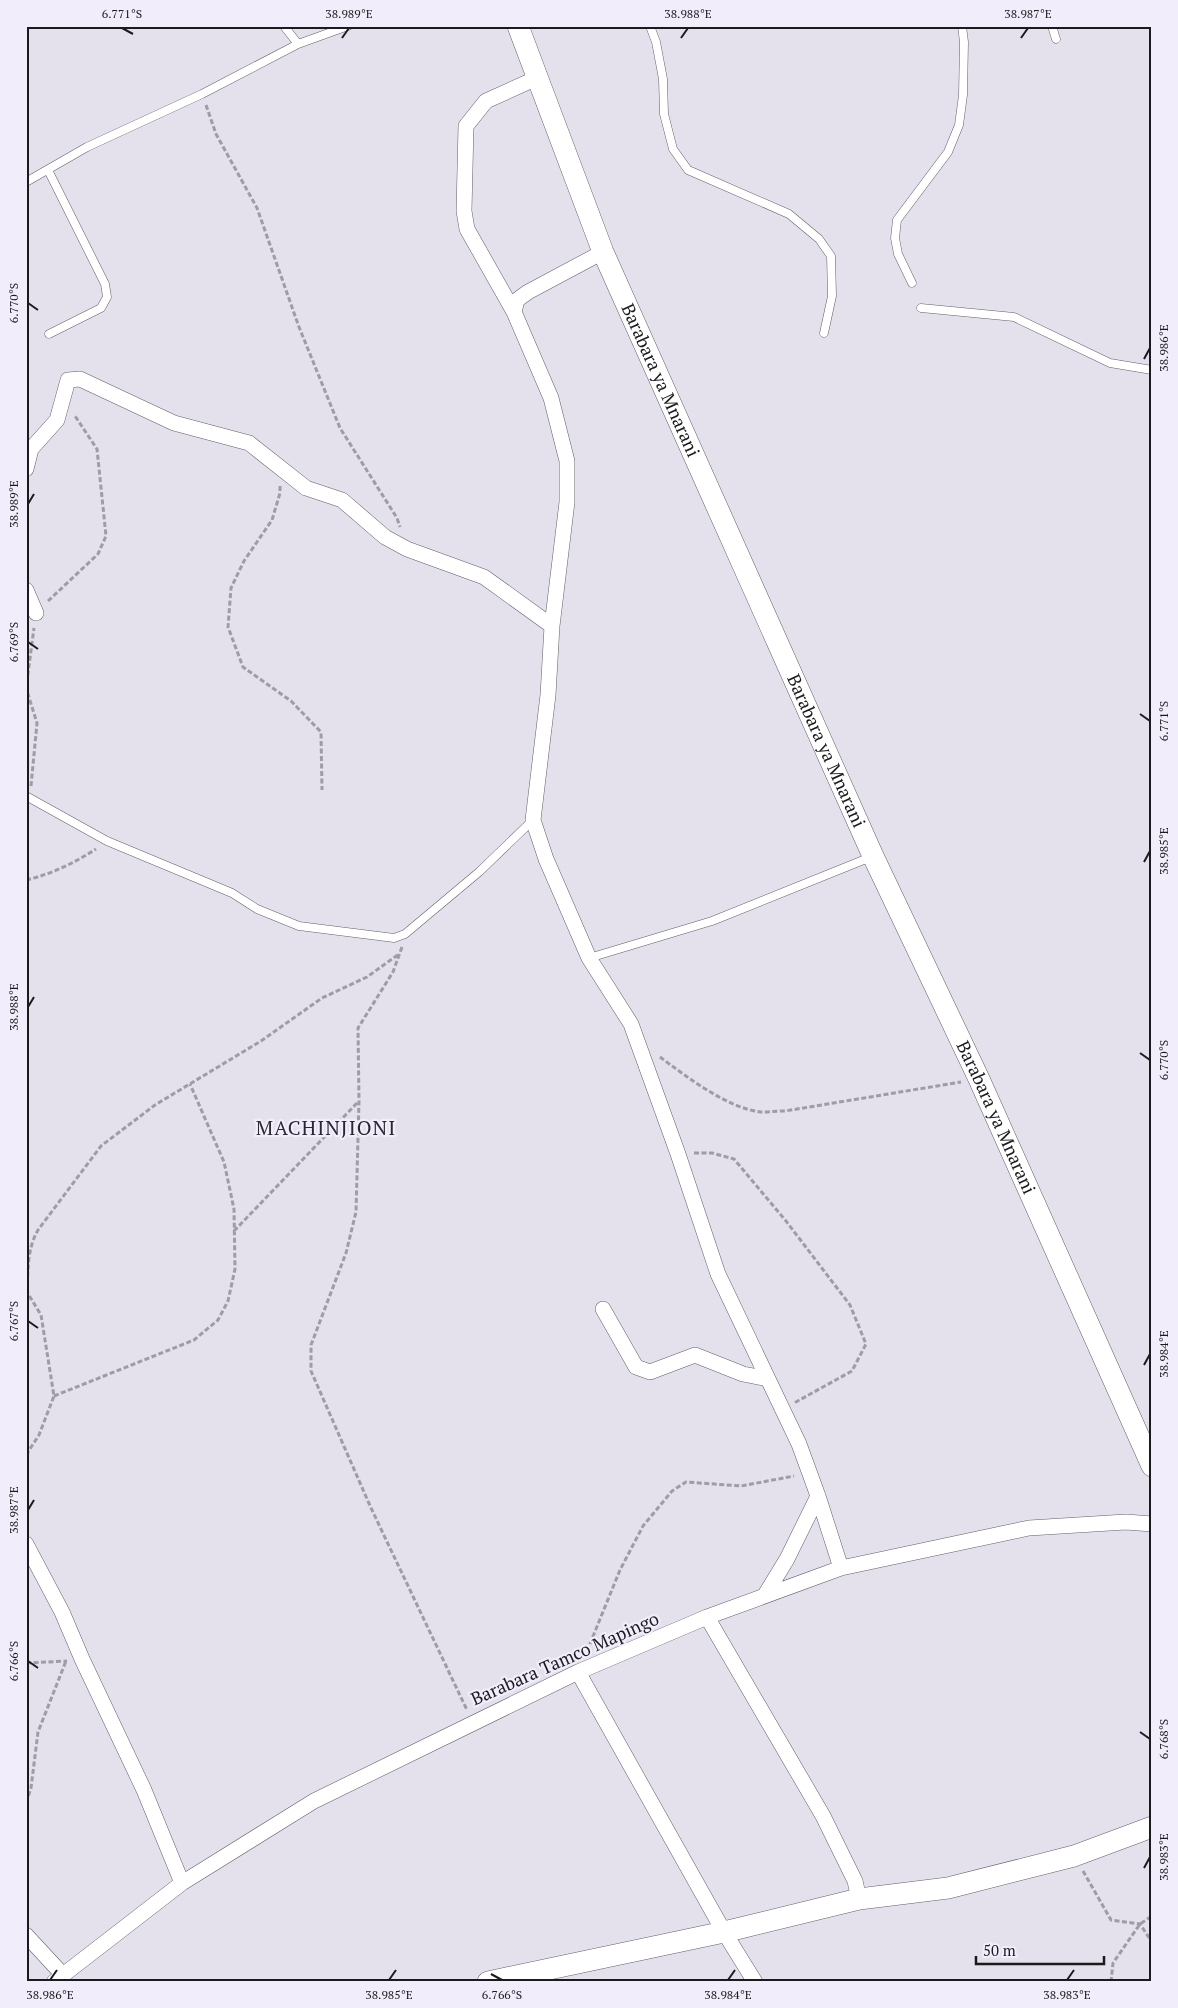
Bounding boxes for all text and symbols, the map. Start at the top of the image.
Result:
text: 6.771°S [102,6,142,21]
text: 38.989°E [325,6,373,21]
text: 38.988°E [664,6,712,21]
text: 38.987°E [1004,6,1052,21]
text: 6.770°S [6,283,21,323]
street label: Barabara ya Mnarani [617,299,706,460]
text: 38.986°E [1156,324,1171,372]
text: 38.989°E [6,480,21,528]
text: 6.769°S [6,622,21,662]
street label: Barabara ya Mnarani [782,670,872,831]
text: 6.771°S [1156,701,1171,741]
text: 38.985°E [1156,827,1171,875]
text: 38.988°E [6,983,21,1031]
street label: Barabara ya Mnarani [952,1037,1042,1197]
text: 6.770°S [1156,1040,1171,1080]
district label: MACHINJIONI [256,1114,396,1141]
text: 6.767°S [6,1301,21,1341]
text: 38.984°E [1156,1330,1171,1378]
text: 38.987°E [6,1486,21,1534]
street label: Barabara Tamco Mapingo [467,1606,662,1710]
text: 6.766°S [6,1641,21,1681]
text: 6.768°S [1156,1719,1171,1759]
text: 38.983°E [1156,1833,1171,1881]
scale bar [976,1933,1103,1965]
text: 50 m [983,1940,1016,1960]
text: 38.986°E [26,1987,74,2002]
text: 38.985°E [365,1987,413,2002]
text: 6.766°S [482,1987,522,2002]
text: 38.984°E [704,1987,752,2002]
text: 38.983°E [1043,1987,1091,2002]

